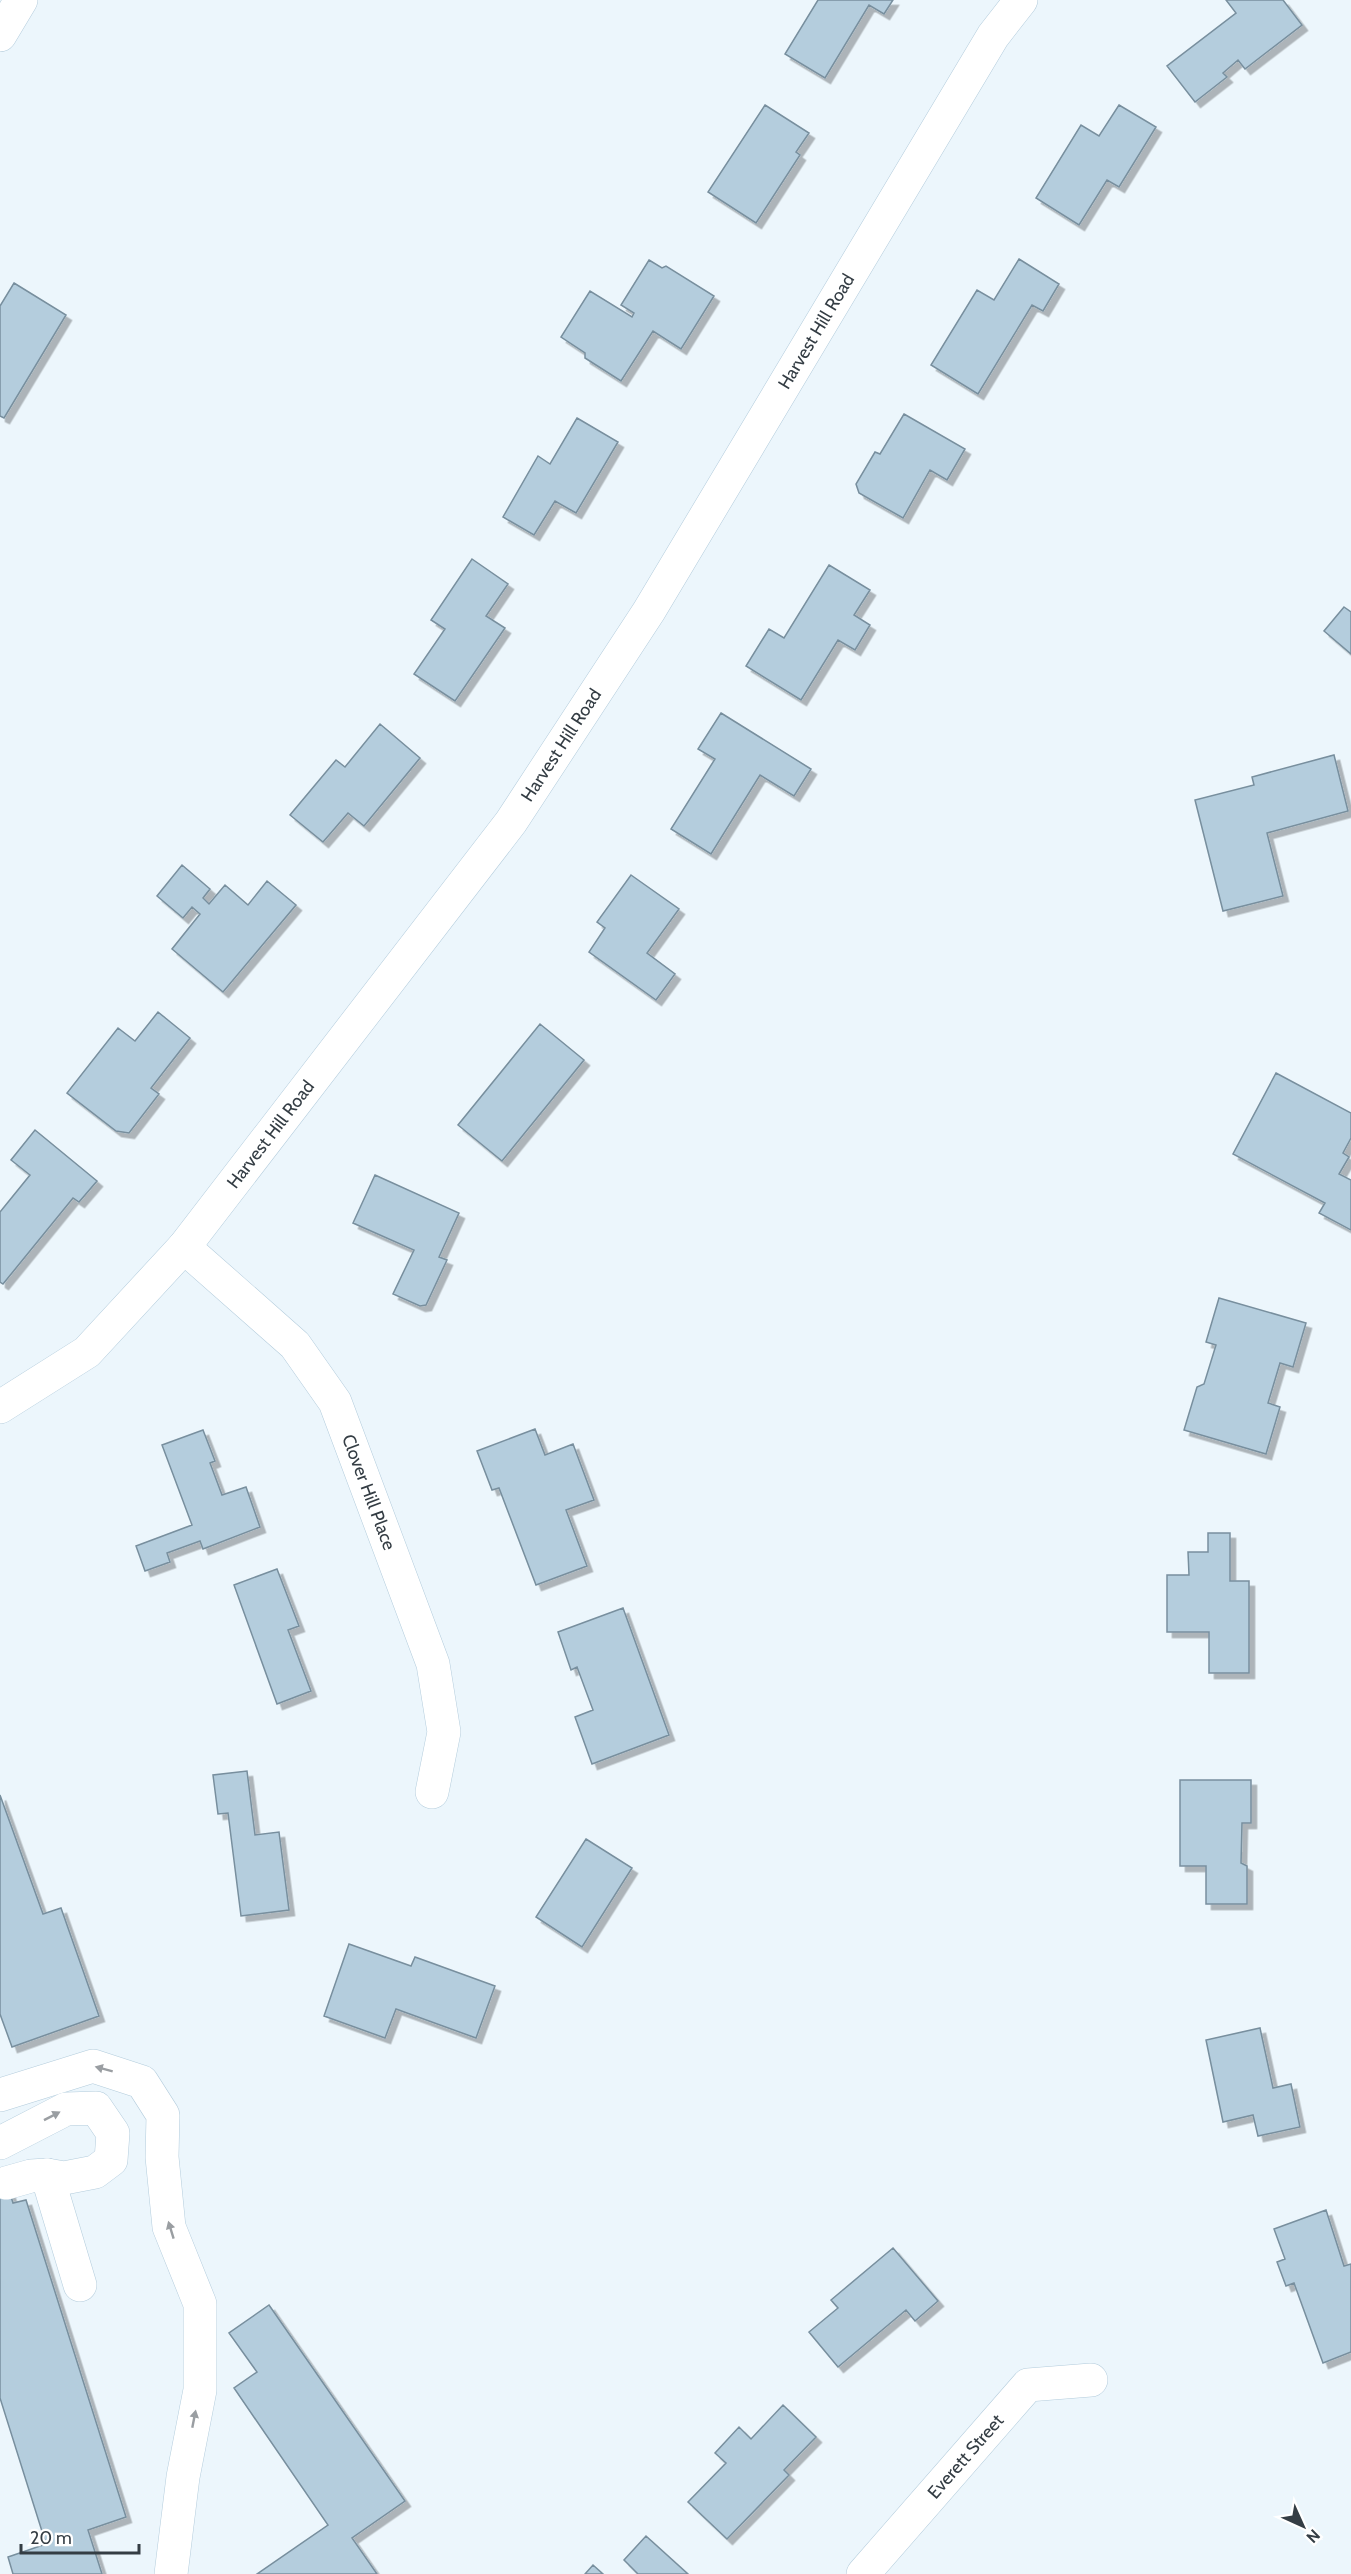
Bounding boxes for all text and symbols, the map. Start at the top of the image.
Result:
street label: Harvest Hill Road [773,270,859,393]
street label: Harvest Hill Road [516,685,606,806]
street label: Harvest Hill Road [222,1076,319,1193]
street label: Clover Hill Place [337,1431,400,1553]
one-way arrow [95,2064,113,2074]
one-way arrow [44,2112,61,2121]
one-way arrow [166,2221,175,2239]
one-way arrow [190,2409,199,2428]
street label: Everett Street [923,2410,1008,2503]
north arrow [1273,2496,1333,2556]
scale bar [21,2517,140,2555]
text: N [1303,2526,1324,2547]
text: 20 m [30,2527,72,2549]

